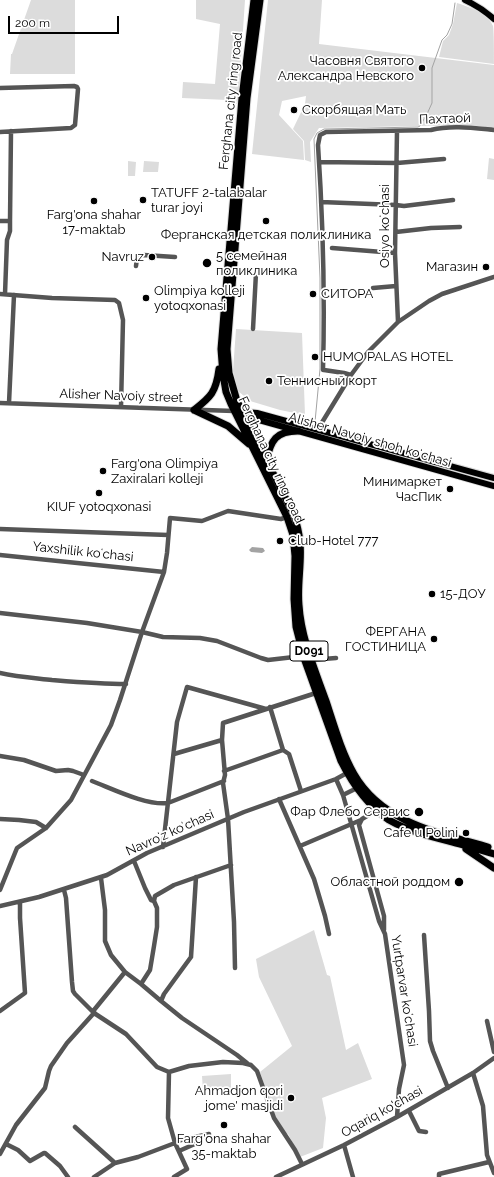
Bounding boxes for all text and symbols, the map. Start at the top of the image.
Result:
scale bar [10,8,121,34]
text: 200 m [15,16,50,30]
street label: Ferghana city ring road [216,31,246,171]
place label: Часовня Святого Александра Невского [278,53,414,84]
marker: Часовня Святого Александра Невского [417,63,427,73]
place label: Скорбящая Мать [302,102,406,118]
marker: Скорбящая Мать [289,105,299,115]
street label: Пахтаой [419,110,471,128]
street label: Osiyo koʻchasi [377,184,393,268]
place label: TATUFF 2-talabalar turar joyi [151,185,267,216]
marker: TATUFF 2-talabalar turar joyi [138,195,148,205]
marker: Farg'ona shahar 17-maktab [89,196,99,206]
place label: Farg'ona shahar 17-maktab [47,207,141,238]
marker: Ферганская детская поликлиника [261,216,271,226]
place label: Ферганская детская поликлиника [161,227,371,243]
place label: 5 семейная поликлиника [216,248,297,279]
place label: Navruz [102,249,144,265]
marker: Navruz [147,252,157,262]
marker: 5 семейная поликлиника [201,257,213,269]
place label: Магазин [426,259,478,275]
marker: Магазин [481,262,491,272]
place label: Olimpiya kolleji yotoqxonasi [154,283,245,314]
place label: СИТОРА [321,286,373,302]
marker: СИТОРА [308,289,318,299]
marker: Olimpiya kolleji yotoqxonasi [141,293,151,303]
place label: HUMO PALAS HOTEL [323,349,453,365]
marker: HUMO PALAS HOTEL [310,352,320,362]
place label: Теннисный корт [277,373,377,389]
marker: Теннисный корт [264,376,274,386]
street label: Alisher Navoiy street [59,386,183,406]
street label: Ferghana city ring road [235,394,307,526]
street label: Alisher Navoiy shoh koʻchasi [287,409,453,471]
place label: Farg'ona Olimpiya Zaxiralari kolleji [111,456,218,487]
marker: Farg'ona Olimpiya Zaxiralari kolleji [98,466,108,476]
place label: Минимаркет ЧасПик [363,474,442,505]
marker: Минимаркет ЧасПик [445,484,455,494]
marker: KIUF yotoqxonasi [94,488,104,498]
place label: KIUF yotoqxonasi [47,499,151,515]
place label: Club-Hotel 777 [288,533,378,549]
marker: Club-Hotel 777 [275,536,285,546]
street label: Yaxshilik koʻchasi [32,539,134,565]
place label: 15-ДОУ [440,586,486,602]
marker: 15-ДОУ [427,589,437,599]
place label: ФЕРГАНА ГОСТИНИЦА [345,624,426,655]
marker: ФЕРГАНА ГОСТИНИЦА [429,634,439,644]
road number: D091 [290,641,328,661]
place label: Фар Флебо Сервис [290,804,410,820]
marker: Фар Флебо Сервис [413,806,425,818]
street label: Navroʻz koʻchasi [124,807,216,859]
place label: Cafe u Polini [384,825,458,841]
marker: Cafe u Polini [461,828,471,838]
place label: Областной роддом [330,874,450,890]
marker: Областной роддом [453,876,465,888]
street label: Yurtparvar koʻchasi [387,934,421,1048]
place label: Ahmadjon qori jome' masjidi [195,1083,283,1114]
street label: Oqariq ko'chasi [339,1083,425,1141]
marker: Ahmadjon qori jome' masjidi [286,1093,296,1103]
marker: Farg'ona shahar 35-maktab [219,1120,229,1130]
place label: Farg'ona shahar 35-maktab [177,1131,271,1162]

